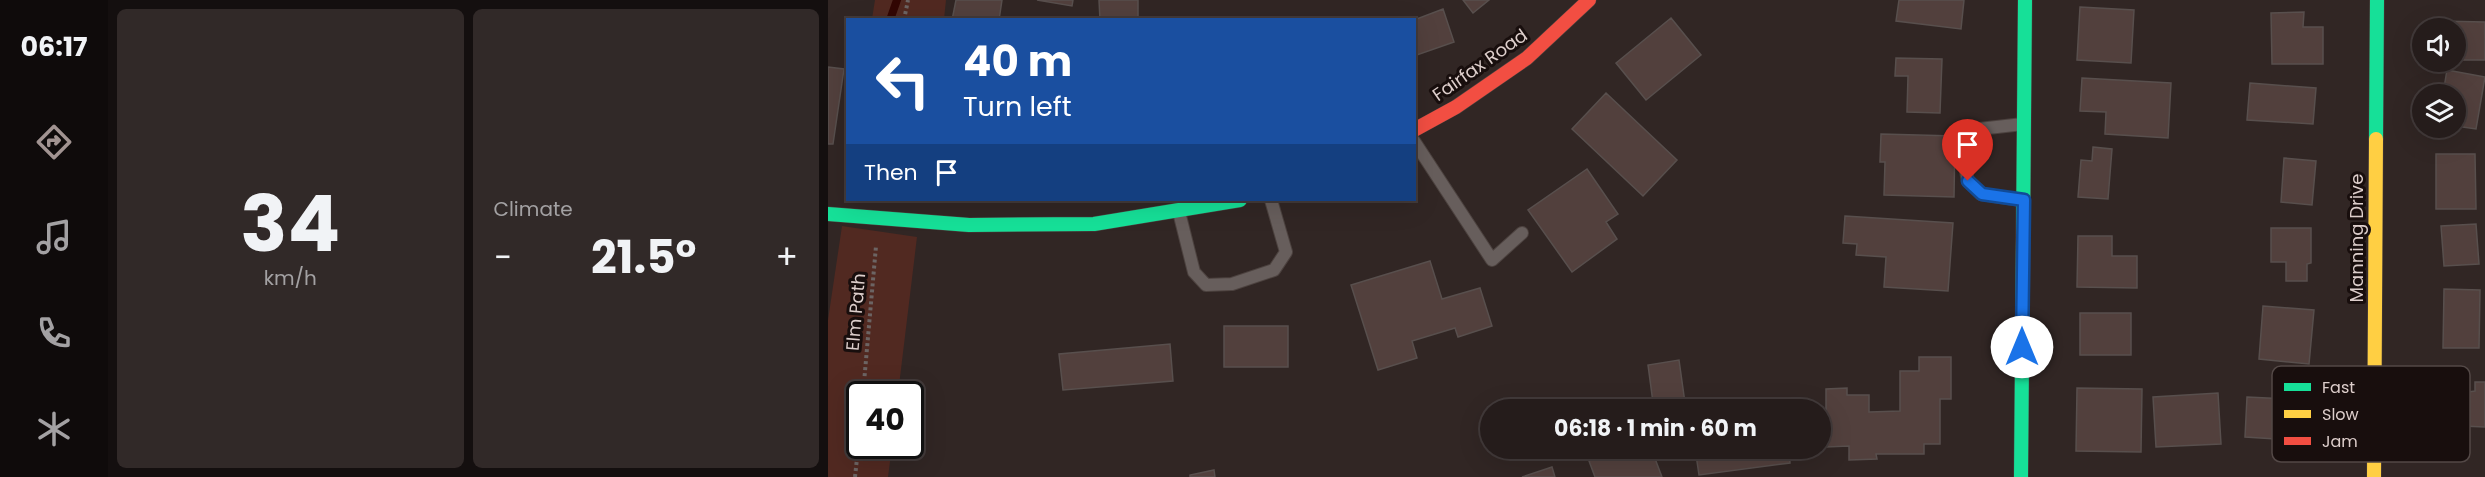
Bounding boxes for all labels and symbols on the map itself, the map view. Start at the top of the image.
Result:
street label: Fairfax Road [1427,23,1532,107]
pin [1942,119,1993,181]
street label: Manning Drive [2344,174,2369,302]
street label: Elm Path [840,272,871,352]
position arrow [1990,315,2054,379]
legend [2272,366,2470,462]
text: Fast [2322,376,2355,399]
speed limit sign: 40 [846,381,924,459]
text: Slow [2322,403,2359,426]
text: Jam [2322,430,2358,453]

